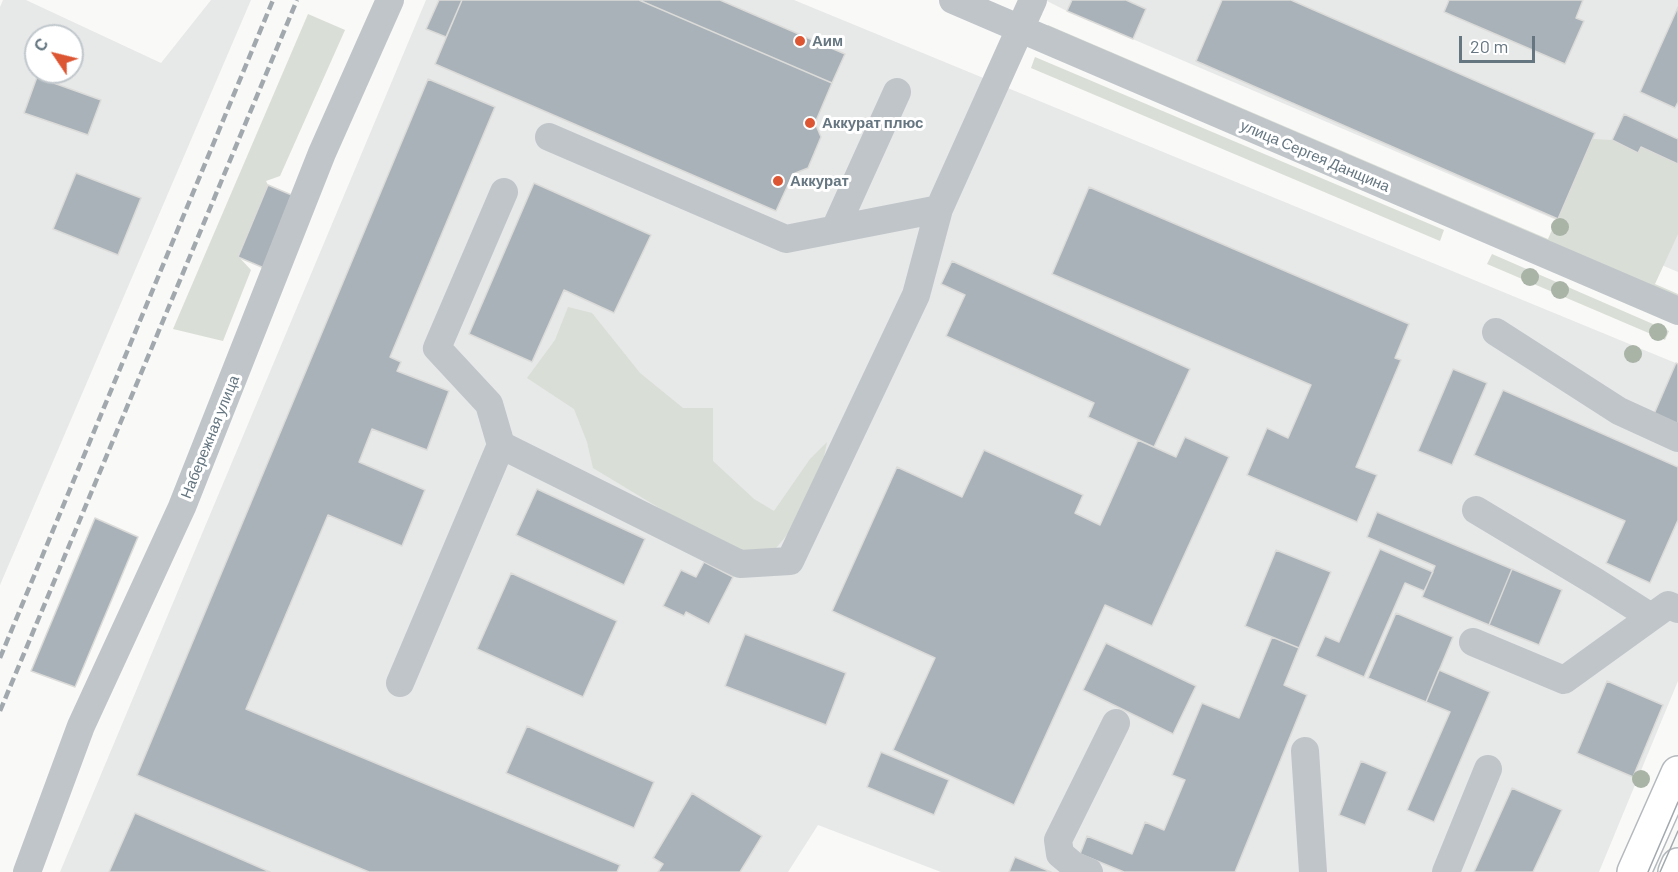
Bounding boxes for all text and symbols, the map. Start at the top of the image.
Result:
north arrow [24,24,84,84]
scale bar [1462,24,1538,62]
place label: Аим [812,32,843,50]
text: С [29,34,52,55]
marker: Аим [793,34,807,48]
text: 20 m [1470,35,1508,57]
place label: Аккурат плюс [822,114,923,132]
marker: Аккурат плюс [803,116,817,130]
street label: улица Сергея Данщина [1238,116,1392,196]
place label: Аккурат [790,172,849,190]
marker: Аккурат [771,174,785,188]
street label: Набережная улица [177,373,243,501]

